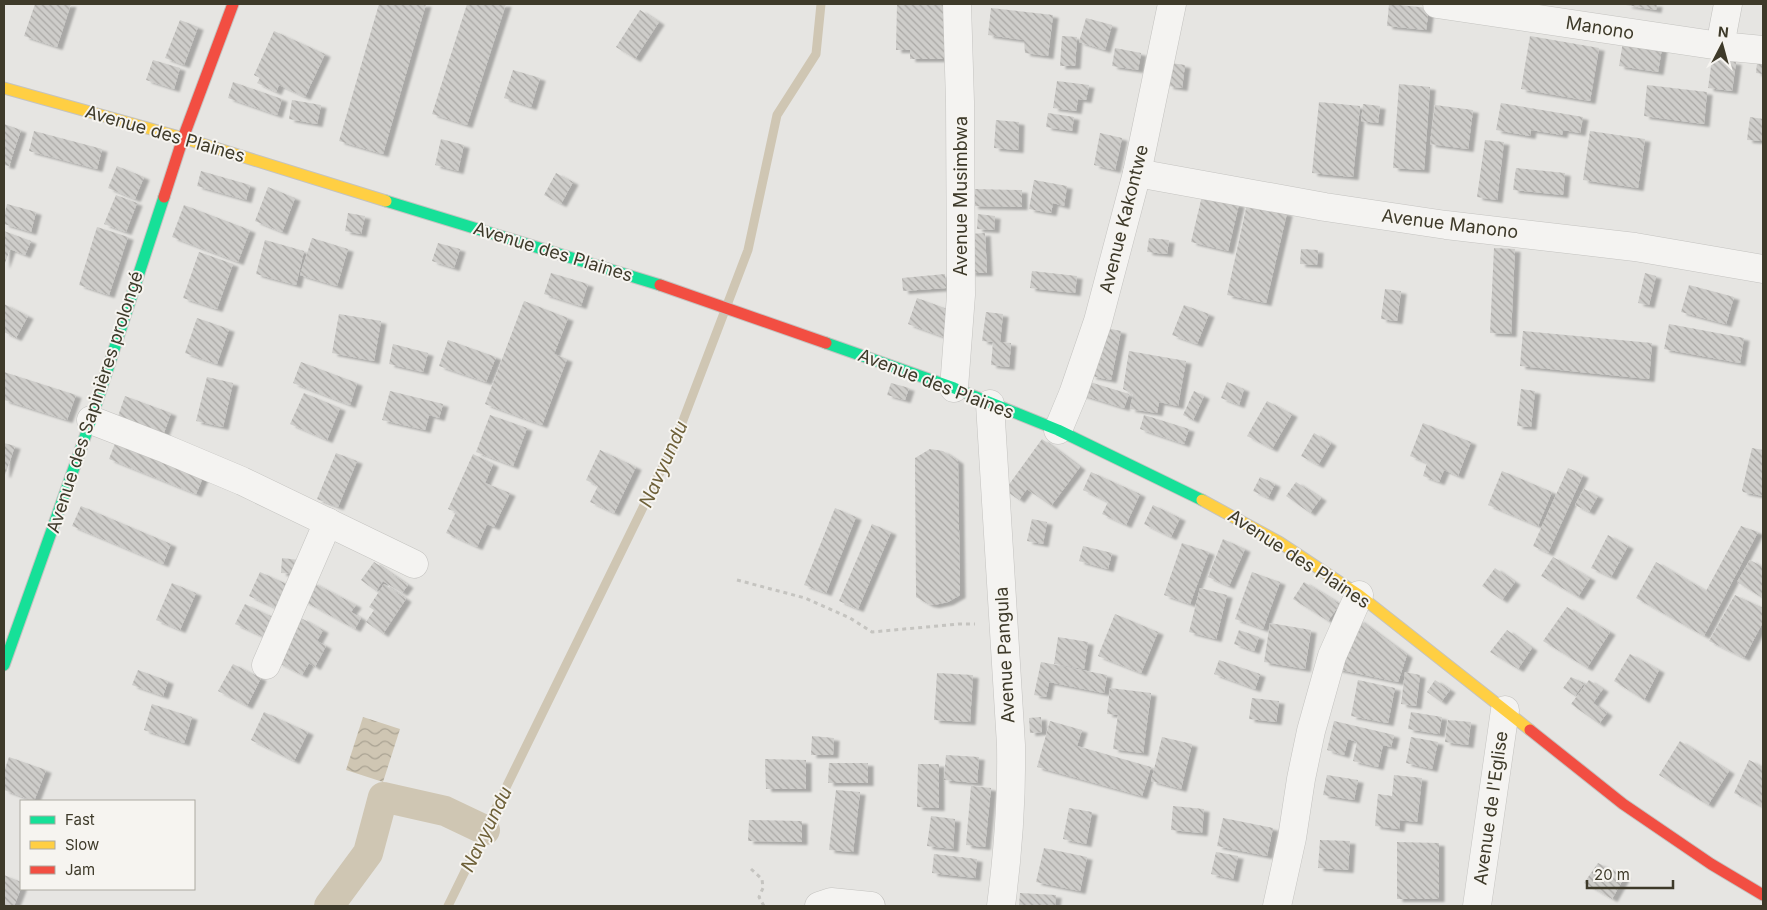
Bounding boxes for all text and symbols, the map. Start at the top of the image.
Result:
street label: Manono [1564,12,1636,43]
north arrow [1697,20,1747,70]
text: N [1717,23,1730,41]
street label: Avenue des Plaines [83,101,247,166]
street label: Avenue Musimbwa [950,116,971,276]
street label: Avenue Kakontwe [1095,142,1152,295]
street label: Avenue Manono [1381,205,1520,242]
street label: Avenue des Plaines [471,217,635,286]
street label: Avenue des Sapinières prolongé [42,268,147,535]
street label: Avenue des Plaines [855,344,1017,423]
water label: Navyundu [634,417,693,511]
street label: Avenue des Plaines [1224,505,1374,612]
street label: Avenue Pangula [990,586,1019,724]
street label: Avenue de l'Eglise [1469,730,1512,886]
water label: Navyundu [456,783,517,876]
legend [20,800,195,890]
text: Fast [65,810,95,829]
text: Slow [65,835,99,854]
scale bar [1587,858,1673,890]
text: Jam [65,860,95,879]
text: 20 m [1594,865,1630,884]

